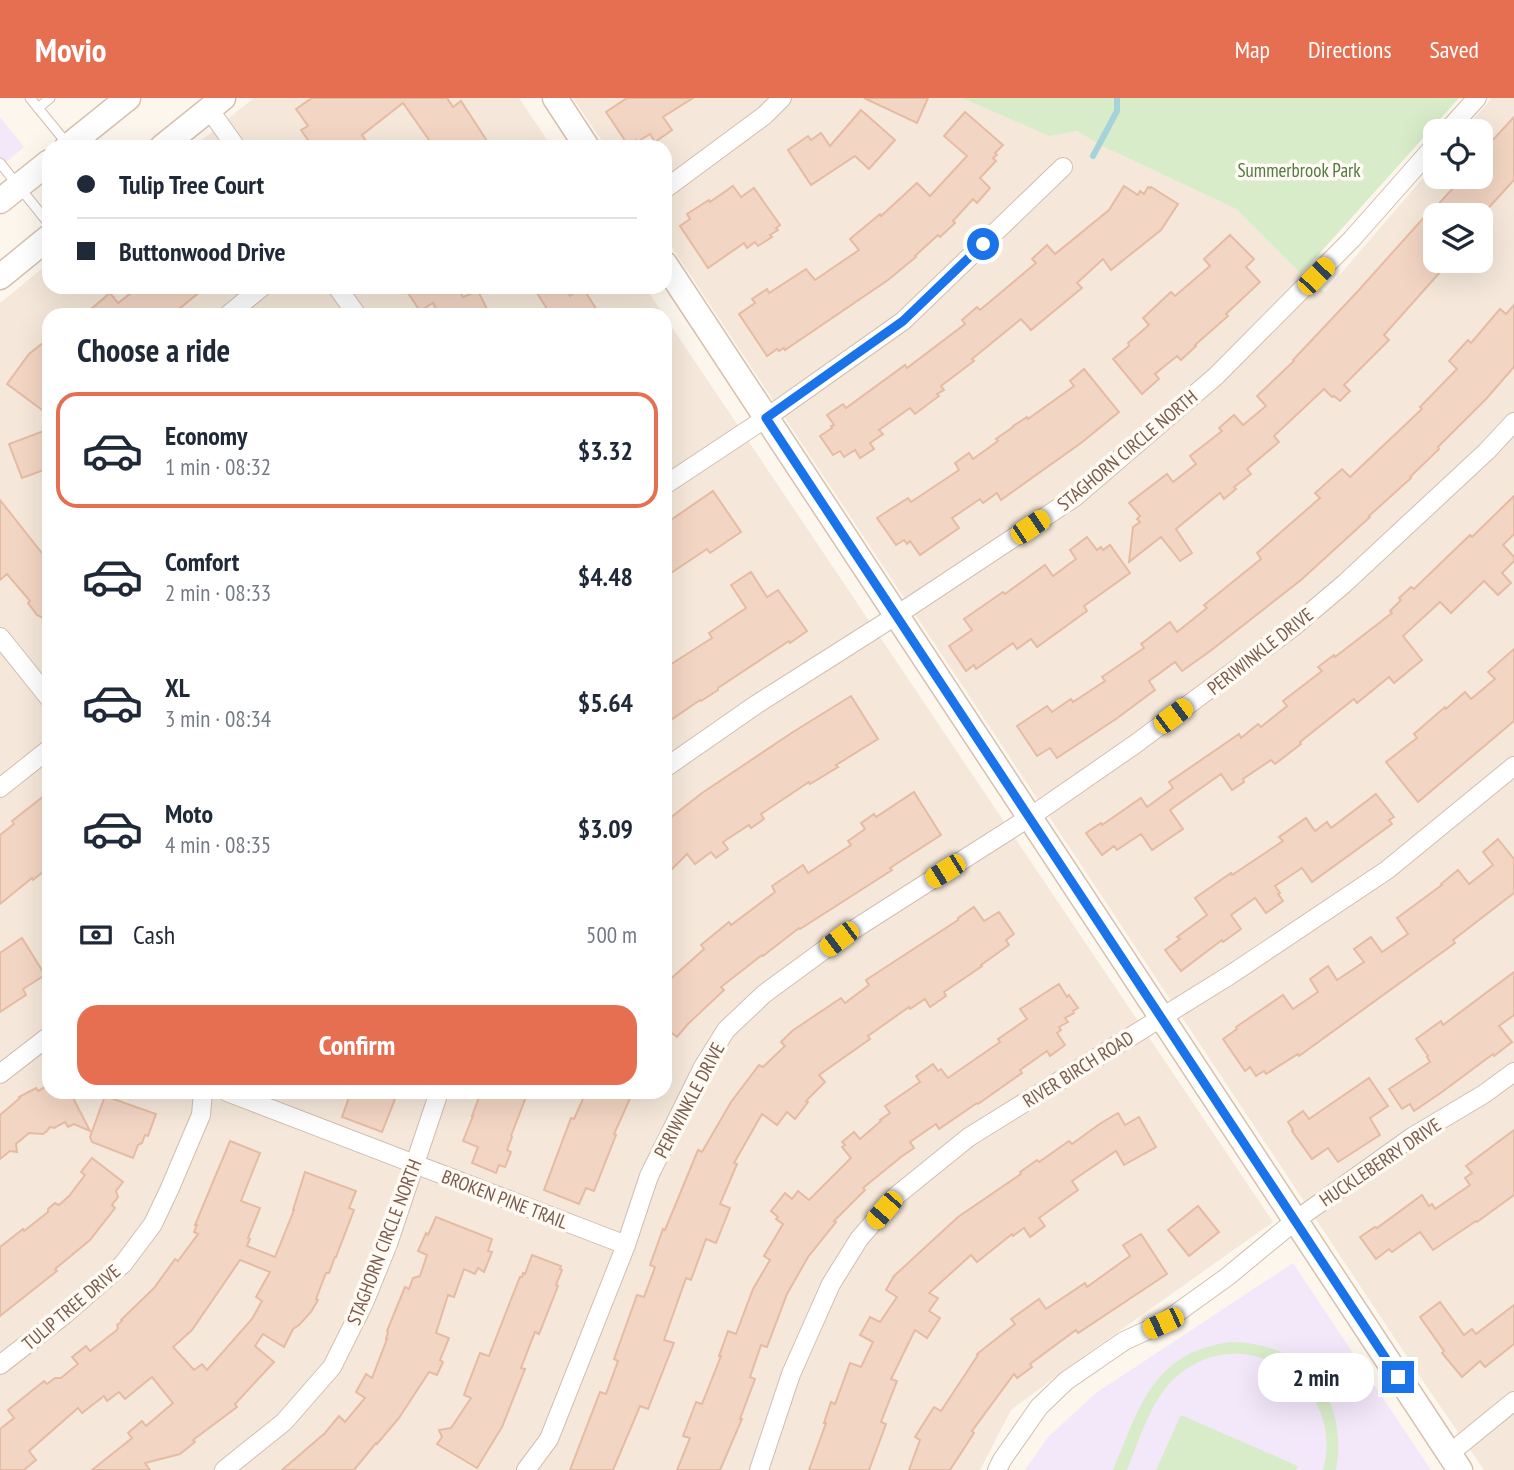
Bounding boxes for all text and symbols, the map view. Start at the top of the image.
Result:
text: Movio [35,28,107,71]
text: Map [1235,34,1270,65]
text: Directions [1308,34,1392,65]
text: Saved [1430,34,1479,65]
map controls [1423,119,1493,273]
button: locate [1423,119,1493,189]
park label: Summerbrook Park [1237,158,1361,182]
text: Tulip Tree Court [119,168,264,201]
button: layers [1423,203,1493,273]
route start [967,228,999,260]
text: Buttonwood Drive [119,235,286,268]
car [1294,254,1339,298]
text: Choose a ride [77,329,230,371]
street label: STAGHORN CIRCLE NORTH [1052,384,1202,516]
icon: car [81,419,144,482]
text: Economy [165,419,247,452]
text: $3.32 [578,434,633,467]
text: 1 min · 08:32 [165,452,271,481]
car [1007,507,1054,547]
icon: car [81,545,144,608]
text: Comfort [165,545,239,578]
text: $4.48 [578,560,633,593]
text: 2 min · 08:33 [165,578,271,607]
street label: PERIWINKLE DRIVE [1202,602,1318,700]
icon: car [81,671,144,734]
text: XL [165,671,190,704]
text: $5.64 [578,686,633,719]
car [1150,695,1197,737]
text: 3 min · 08:34 [165,704,271,733]
icon: car [81,797,144,860]
text: Moto [165,797,213,830]
text: $3.09 [578,812,633,845]
text: 4 min · 08:35 [165,830,271,859]
car [922,851,969,891]
icon: cash [77,916,115,954]
text: Cash [133,918,175,951]
car [816,918,863,960]
text: 500 m [586,920,637,949]
button: Confirm [77,1005,637,1085]
street label: RIVER BIRCH ROAD [1018,1025,1138,1113]
street label: PERIWINKLE DRIVE [648,1038,730,1162]
street label: HUCKLEBERRY DRIVE [1315,1113,1445,1211]
street label: STAGHORN CIRCLE NORTH [341,1156,427,1328]
street label: BROKEN PINE TRAIL [439,1164,572,1234]
car [863,1187,906,1233]
street label: TULIP TREE DRIVE [17,1259,125,1355]
car [1140,1305,1187,1341]
callout: 2 min [1258,1352,1374,1402]
route end [1382,1361,1414,1393]
text: 2 min [1293,1363,1339,1392]

